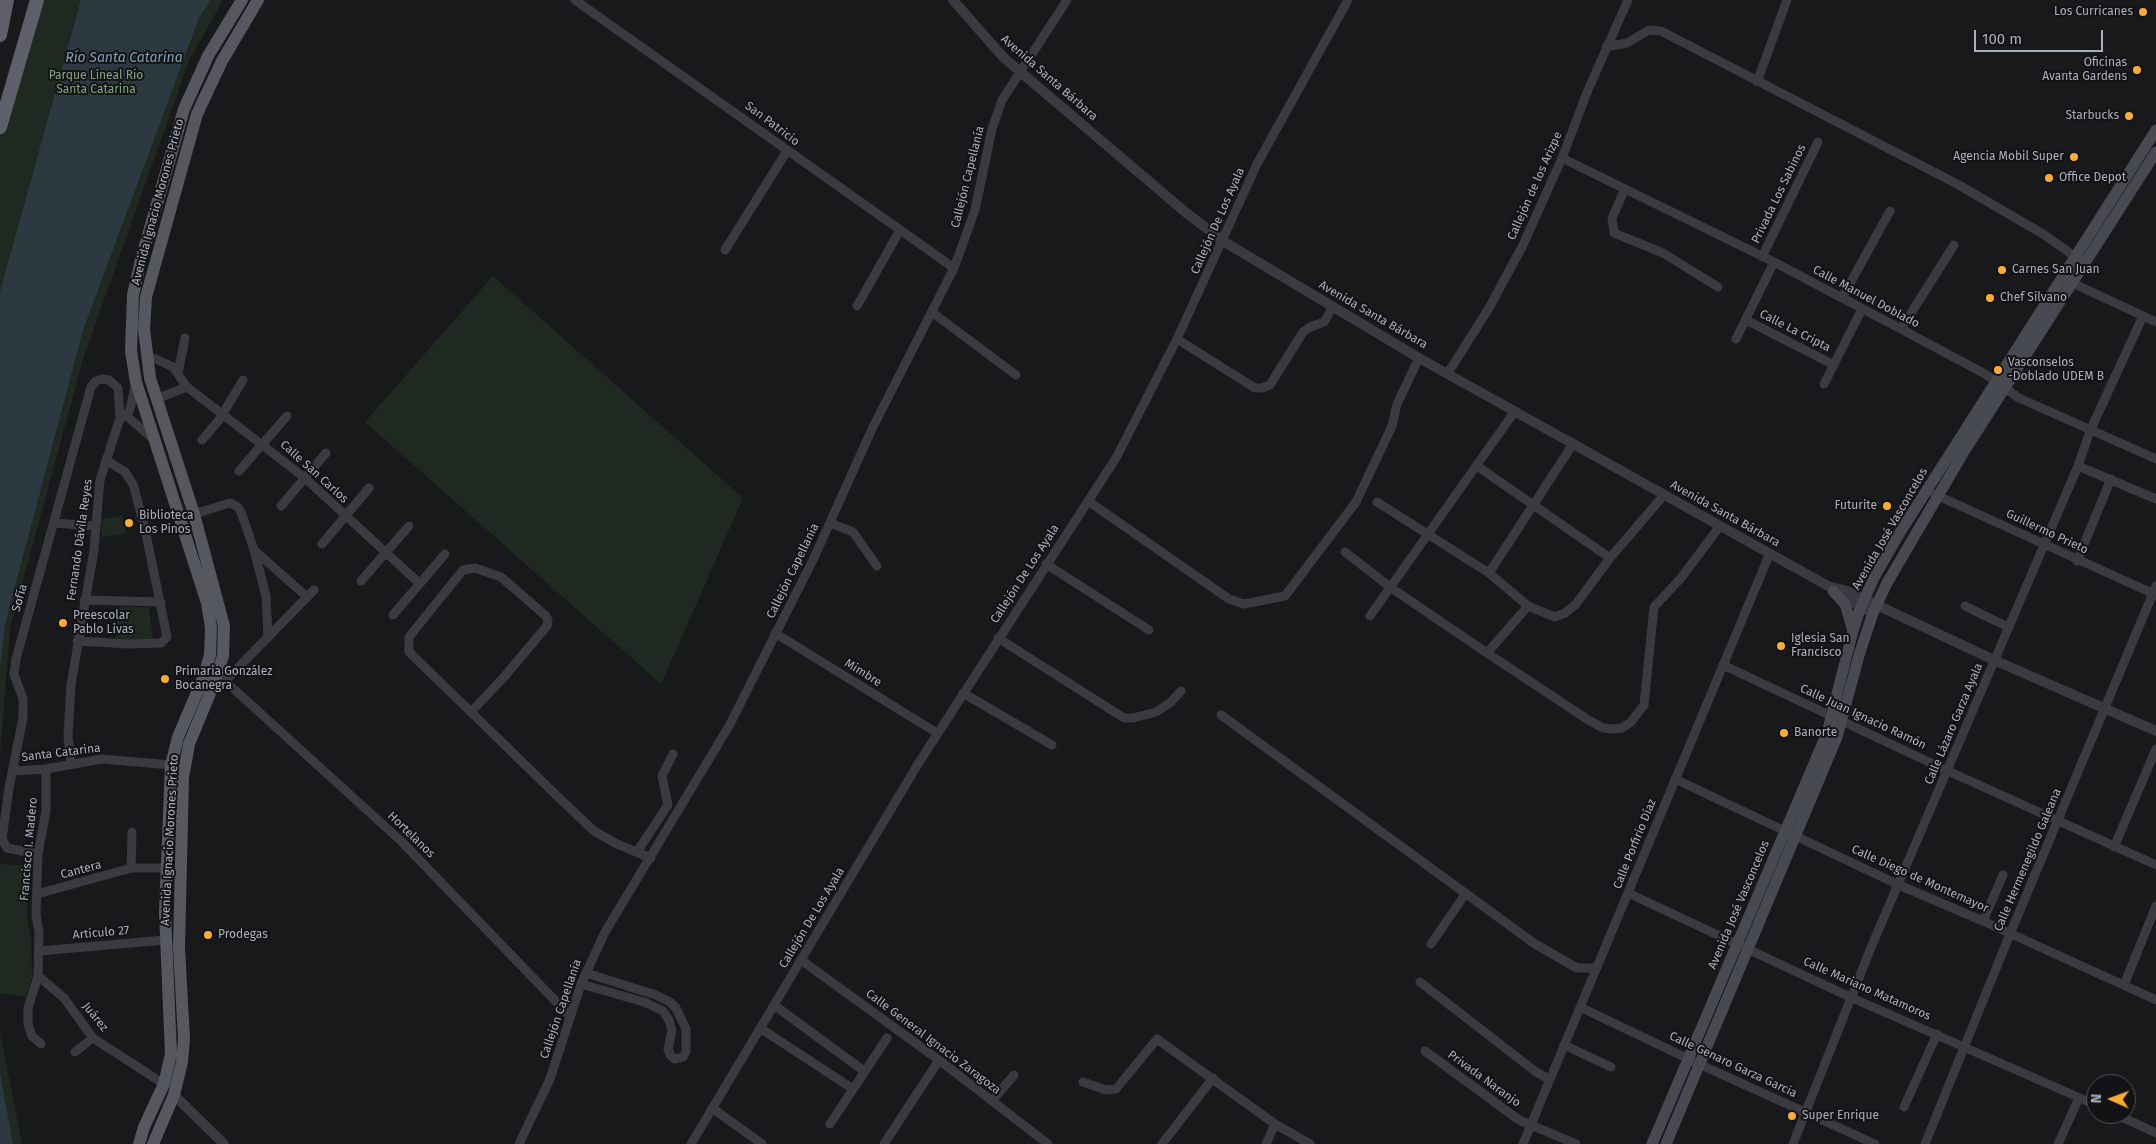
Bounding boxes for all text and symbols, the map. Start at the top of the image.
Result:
place label: Los Curricanes [2054,5,2133,19]
marker: Los Curricanes [2137,6,2149,18]
scale bar [1976,20,2105,52]
text: 100 m [1982,30,2022,48]
street label: Avenida Santa Bárbara [998,32,1100,124]
water label: Río Santa Catarina [65,50,183,66]
place label: Oficinas Avanta Gardens [2042,56,2127,84]
marker: Oficinas Avanta Gardens [2131,64,2143,76]
park label: Parque Lineal Río Santa Catarina [49,69,143,97]
street label: San Patricio [742,99,802,149]
place label: Starbucks [2066,109,2119,123]
marker: Starbucks [2123,110,2135,122]
street label: Avenida Ignacio Morones Prieto [129,117,187,287]
street label: Callejón Capellanía [948,125,988,229]
street label: Callejón de los Arizpe [1505,130,1565,242]
street label: Privada Los Sabinos [1749,142,1809,246]
place label: Agencia Mobil Super [1953,150,2064,164]
marker: Agencia Mobil Super [2068,151,2080,163]
street label: Callejón De Los Ayala [1188,166,1248,276]
place label: Office Depot [2059,171,2126,185]
marker: Office Depot [2043,172,2055,184]
street label: Calle Manuel Doblado [1810,263,1922,331]
place label: Carnes San Juan [2012,263,2100,277]
marker: Carnes San Juan [1996,264,2008,276]
street label: Avenida Santa Bárbara [1316,278,1430,352]
place label: Chef Silvano [2000,291,2067,305]
marker: Chef Silvano [1984,292,1996,304]
street label: Calle La Cripta [1757,307,1833,355]
place label: Vasconselos -Doblado UDEM B [2008,356,2104,384]
marker: Vasconselos -Doblado UDEM B [1992,364,2004,376]
street label: Calle San Carlos [277,438,351,506]
street label: Avenida José Vasconcelos [1849,465,1931,593]
street label: Fernando Dávila Reyes [64,478,96,602]
street label: Avenida Santa Bárbara [1668,478,1782,550]
place label: Futurite [1835,499,1877,513]
marker: Futurite [1881,500,1893,512]
street label: Guillermo Prieto [2004,507,2090,557]
place label: Biblioteca Los Pinos [139,509,194,537]
marker: Biblioteca Los Pinos [123,517,135,529]
street label: Callejón Capellanía [764,521,822,621]
street label: Callejón De Los Ayala [988,522,1062,626]
street label: Sofía [9,582,31,614]
place label: Preescolar Pablo Livas [73,609,134,637]
marker: Preescolar Pablo Livas [57,617,69,629]
place label: Iglesia San Francisco [1791,632,1850,660]
marker: Iglesia San Francisco [1775,640,1787,652]
street label: Mimbre [842,656,884,690]
street label: Calle Lázaro Garza Ayala [1922,661,1986,787]
place label: Primaria González Bocanegra [175,665,273,693]
marker: Primaria González Bocanegra [159,673,171,685]
street label: Calle Juan Ignacio Ramón [1798,681,1928,753]
place label: Banorte [1794,726,1837,740]
marker: Banorte [1778,727,1790,739]
street label: Santa Catarina [21,741,101,765]
street label: Avenida Ignacio Morones Prieto [158,754,182,926]
street label: Calle Hermenegildo Galeana [1991,786,2065,934]
street label: Francisco I. Madero [17,797,41,901]
street label: Calle Porfirio Díaz [1610,797,1660,891]
street label: Hortelanos [384,809,438,861]
street label: Avenida José Vasconcelos [1705,838,1773,972]
street label: Calle Diego de Montemayor [1849,842,1991,916]
street label: Cantera [59,858,103,882]
street label: Callejón De Los Ayala [776,865,848,971]
street label: Artículo 27 [72,923,130,943]
place label: Prodegas [218,928,268,942]
marker: Prodegas [202,929,214,941]
street label: Calle Mariano Matamoros [1801,954,1933,1024]
street label: Callejón Capellanía [537,957,585,1061]
street label: Calle General Ignacio Zaragoza [863,987,1003,1097]
street label: Juárez [79,1000,111,1034]
street label: Calle Genaro Garza Garcia [1667,1029,1799,1101]
street label: Privada Naranjo [1445,1048,1523,1110]
north arrow [2086,1074,2136,1124]
text: N [2088,1094,2105,1103]
place label: Super Enrique [1802,1109,1879,1123]
marker: Super Enrique [1786,1110,1798,1122]

